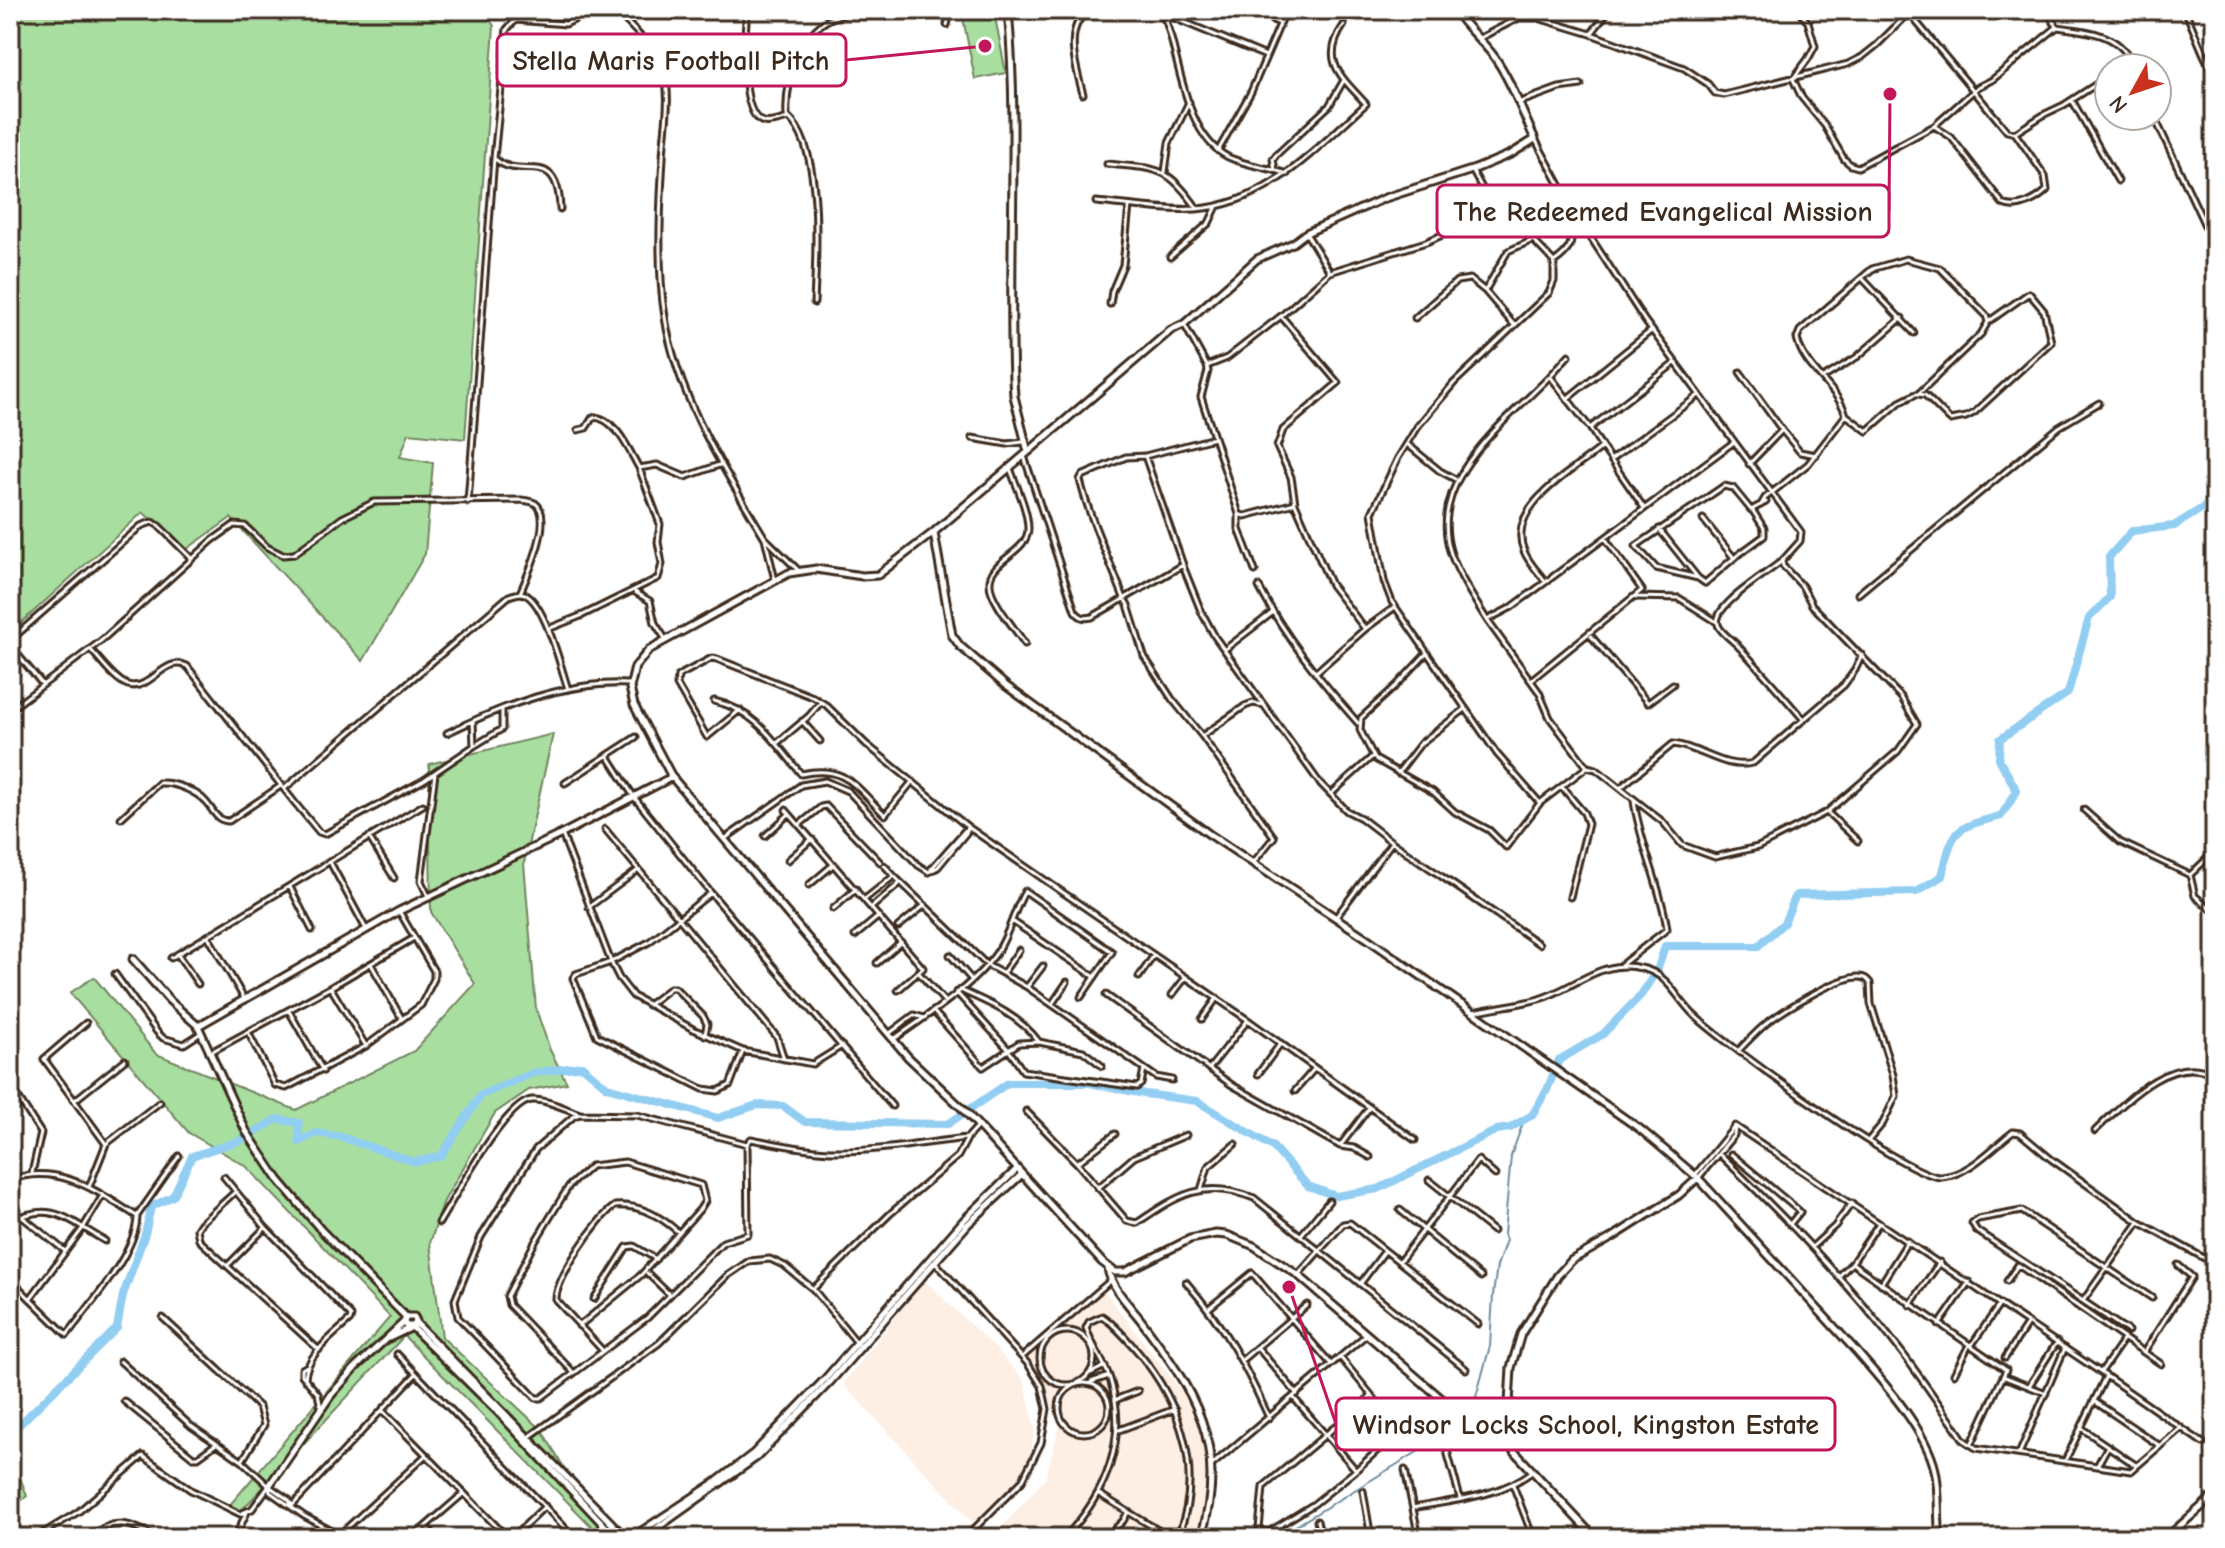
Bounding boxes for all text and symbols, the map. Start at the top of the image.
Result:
callout: Stella Maris Football Pitch [497,34,846,86]
text: Stella Maris Football Pitch [513,45,829,77]
north arrow [2093,52,2173,132]
text: N [2104,90,2133,118]
callout: The Redeemed Evangelical Mission [1437,185,1889,237]
text: The Redeemed Evangelical Mission [1453,196,1873,228]
callout: Windsor Locks School, Kingston Estate [1336,1398,1835,1450]
text: Windsor Locks School, Kingston Estate [1353,1409,1819,1441]

